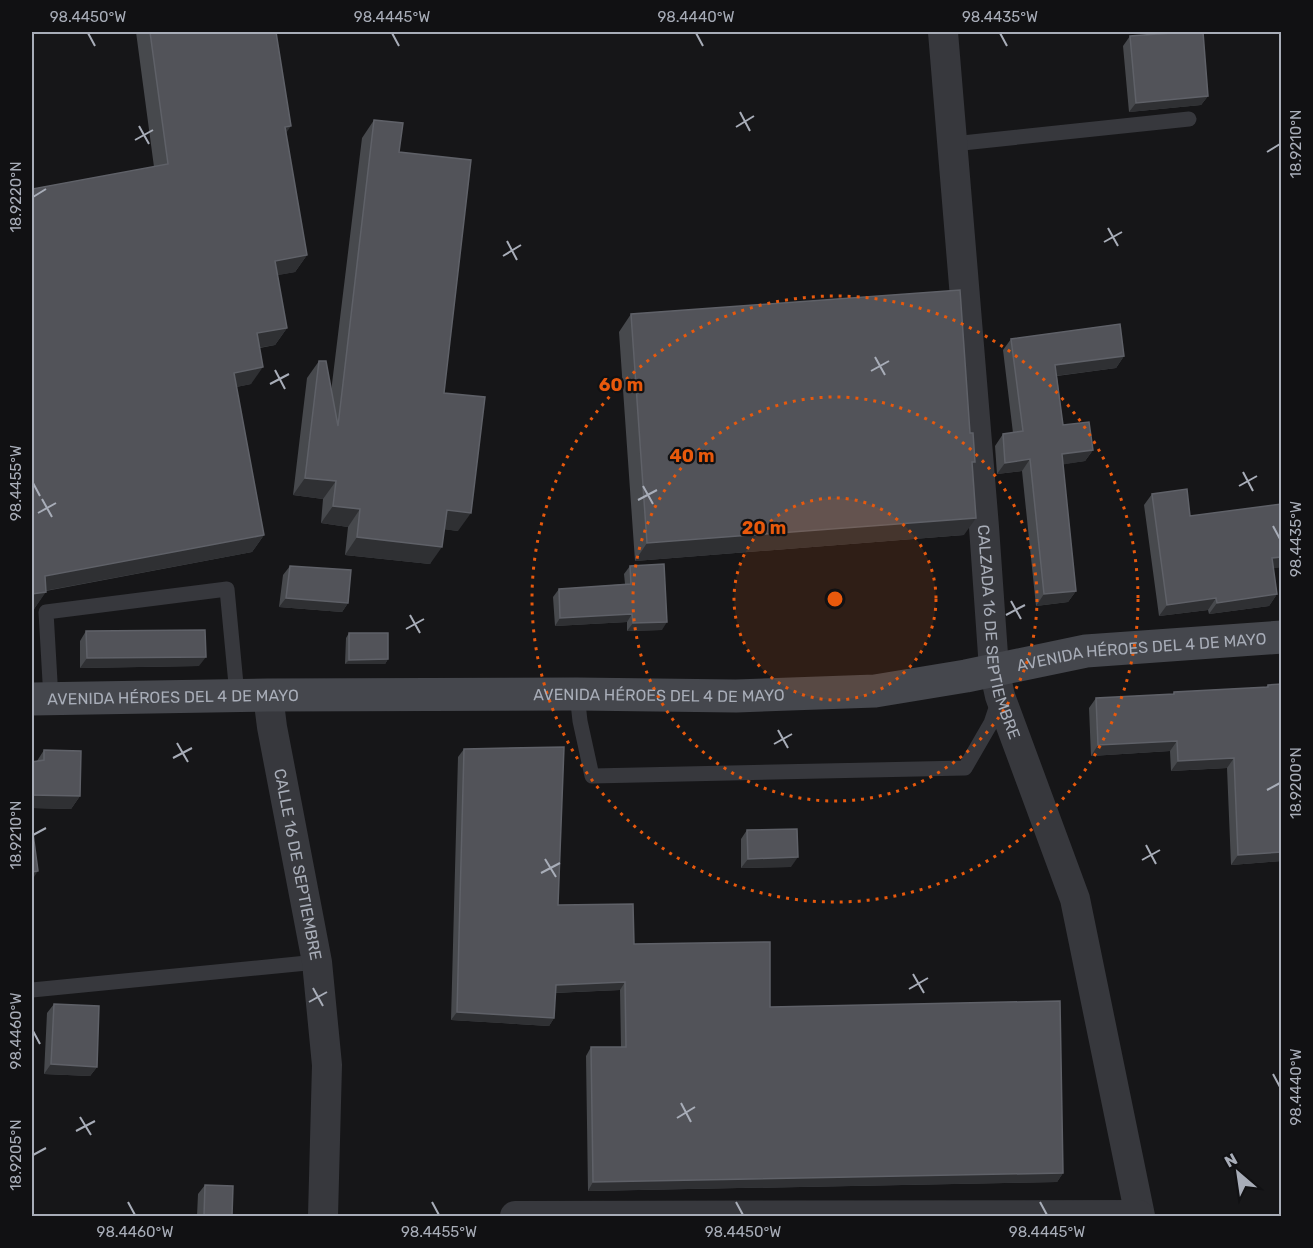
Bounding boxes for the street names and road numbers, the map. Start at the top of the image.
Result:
street label: CALZADA 16 DE SEPTIEMBRE [974,524,1024,742]
street label: AVENIDA HÉROES DEL 4 DE MAYO [1015,629,1267,675]
street label: AVENIDA HÉROES DEL 4 DE MAYO [533,685,785,706]
street label: AVENIDA HÉROES DEL 4 DE MAYO [47,686,299,709]
street label: CALLE 16 DE SEPTIEMBRE [270,767,325,962]

